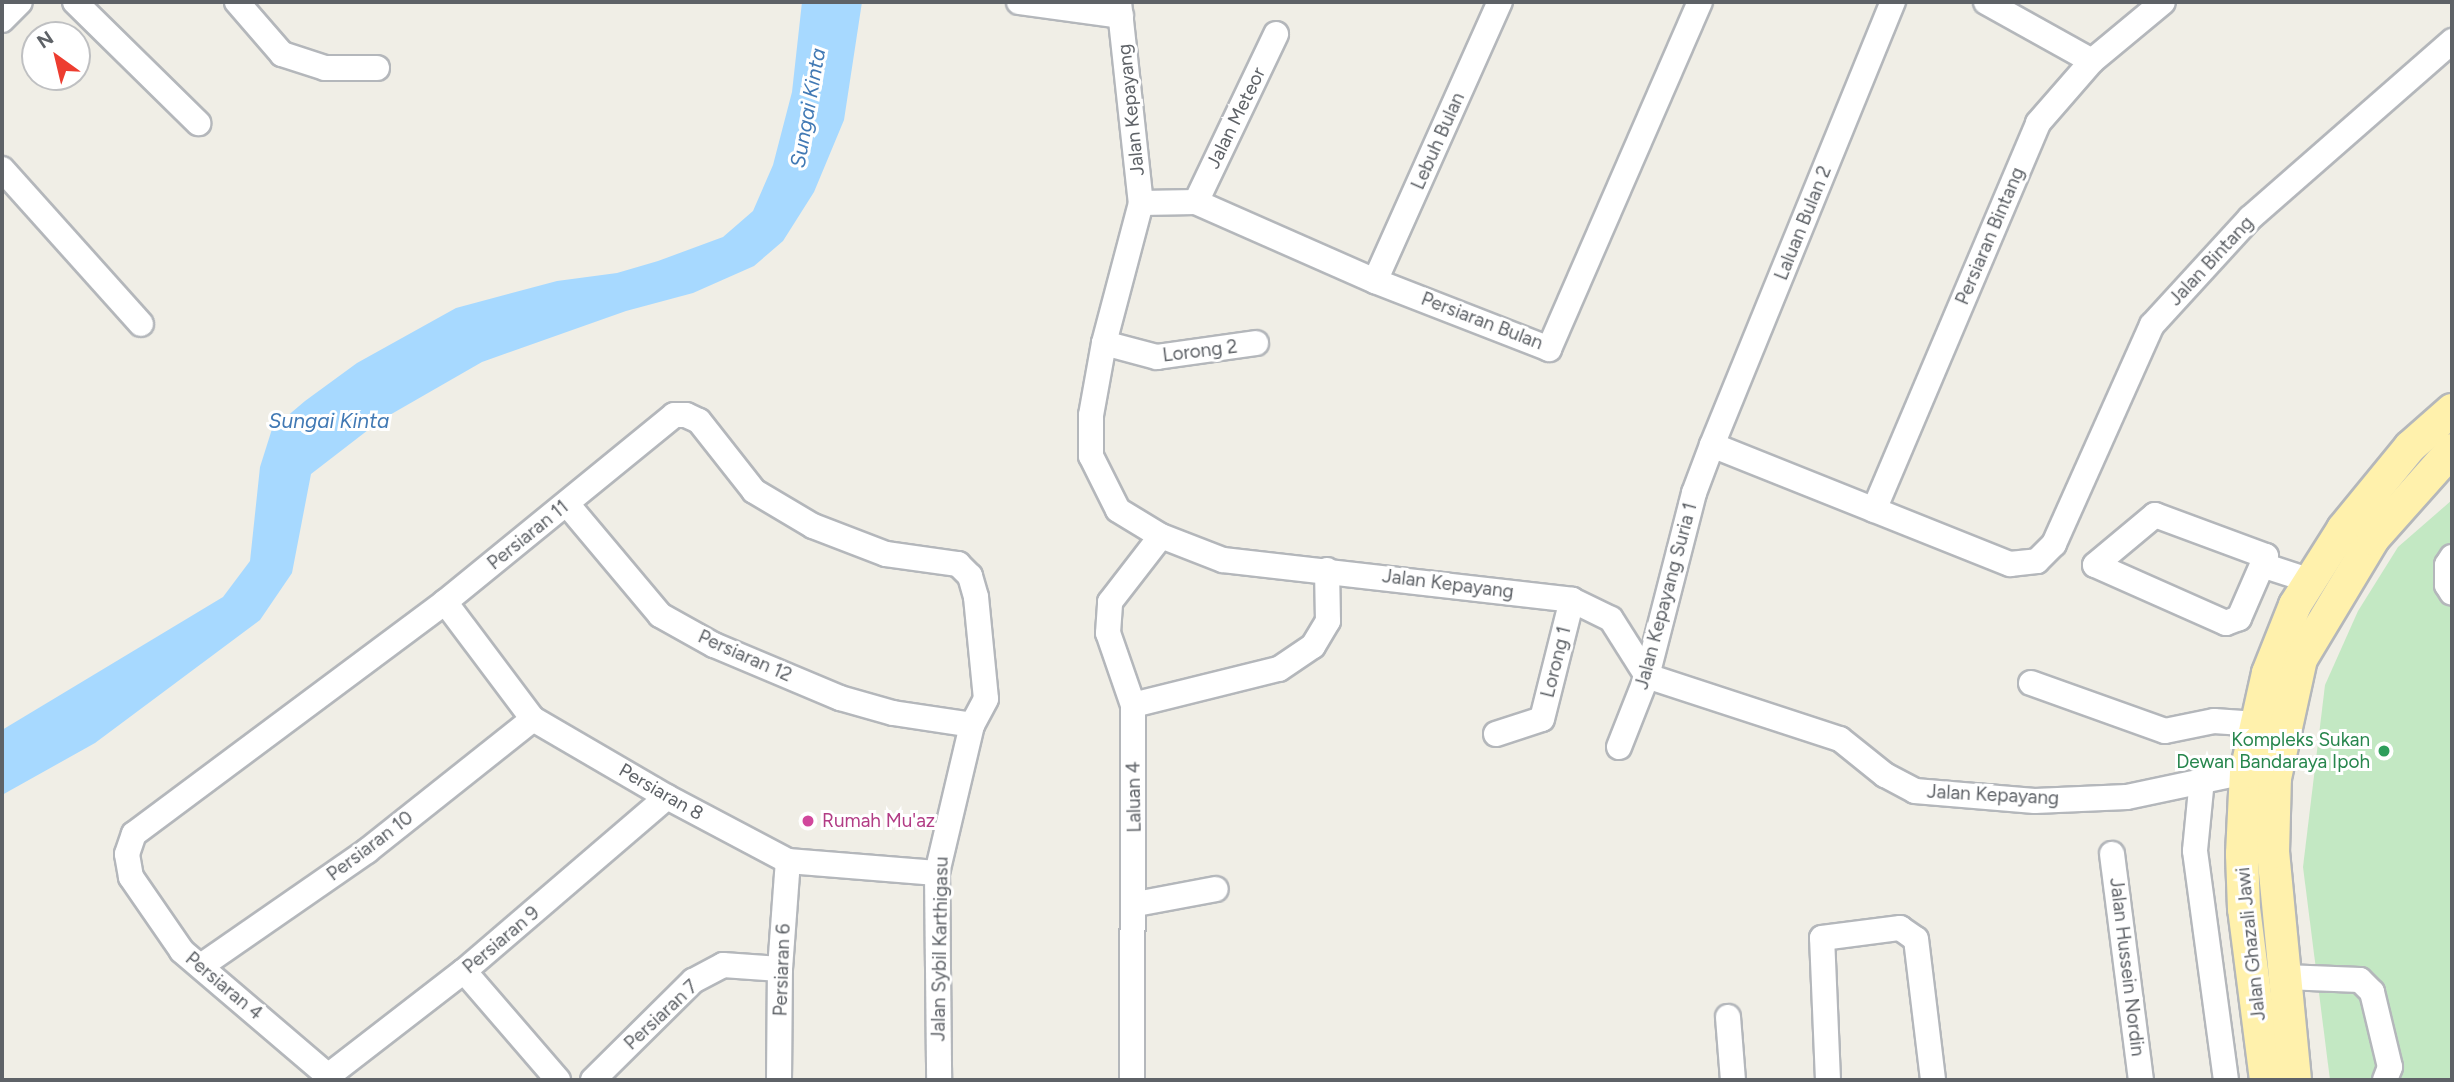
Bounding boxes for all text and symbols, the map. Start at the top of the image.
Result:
north arrow [21,21,91,91]
text: N [33,26,58,53]
street label: Jalan Kepayang [1113,43,1149,177]
water label: Sungai Kinta [785,46,831,170]
street label: Jalan Meteor [1202,64,1270,172]
street label: Lebuh Bulan [1406,89,1470,193]
street label: Laluan Bulan 2 [1770,162,1836,284]
street label: Persiaran Bintang [1951,164,2029,308]
street label: Jalan Bintang [2164,212,2258,310]
street label: Persiaran Bulan [1418,287,1546,355]
street label: Lorong 2 [1161,335,1239,367]
water label: Sungai Kinta [269,408,389,434]
street label: Persiaran 11 [483,495,573,575]
street label: Jalan Kepayang Suria 1 [1630,500,1702,692]
street label: Jalan Kepayang [1381,565,1515,603]
street label: Lorong 1 [1536,624,1576,700]
street label: Persiaran 12 [694,625,796,687]
place label: Kompleks Sukan Dewan Bandaraya Ipoh [2176,729,2370,773]
marker: Kompleks Sukan Dewan Bandaraya Ipoh [2376,743,2392,759]
street label: Persiaran 8 [615,759,707,825]
street label: Laluan 4 [1122,761,1146,833]
street label: Jalan Kepayang [1926,780,2060,810]
street label: Persiaran 10 [322,806,418,886]
place label: Rumah Mu'az [822,810,935,832]
marker: Rumah Mu'az [800,813,816,829]
street label: Jalan Sybil Karthigasu [927,856,953,1042]
street label: Jalan Ghazali Jawi [2232,866,2270,1022]
street label: Jalan Hussein Nordin [2105,876,2149,1058]
street label: Persiaran 9 [458,901,544,979]
street label: Persiaran 6 [769,923,795,1017]
street label: Persiaran 4 [181,947,267,1025]
street label: Persiaran 7 [620,975,702,1055]

